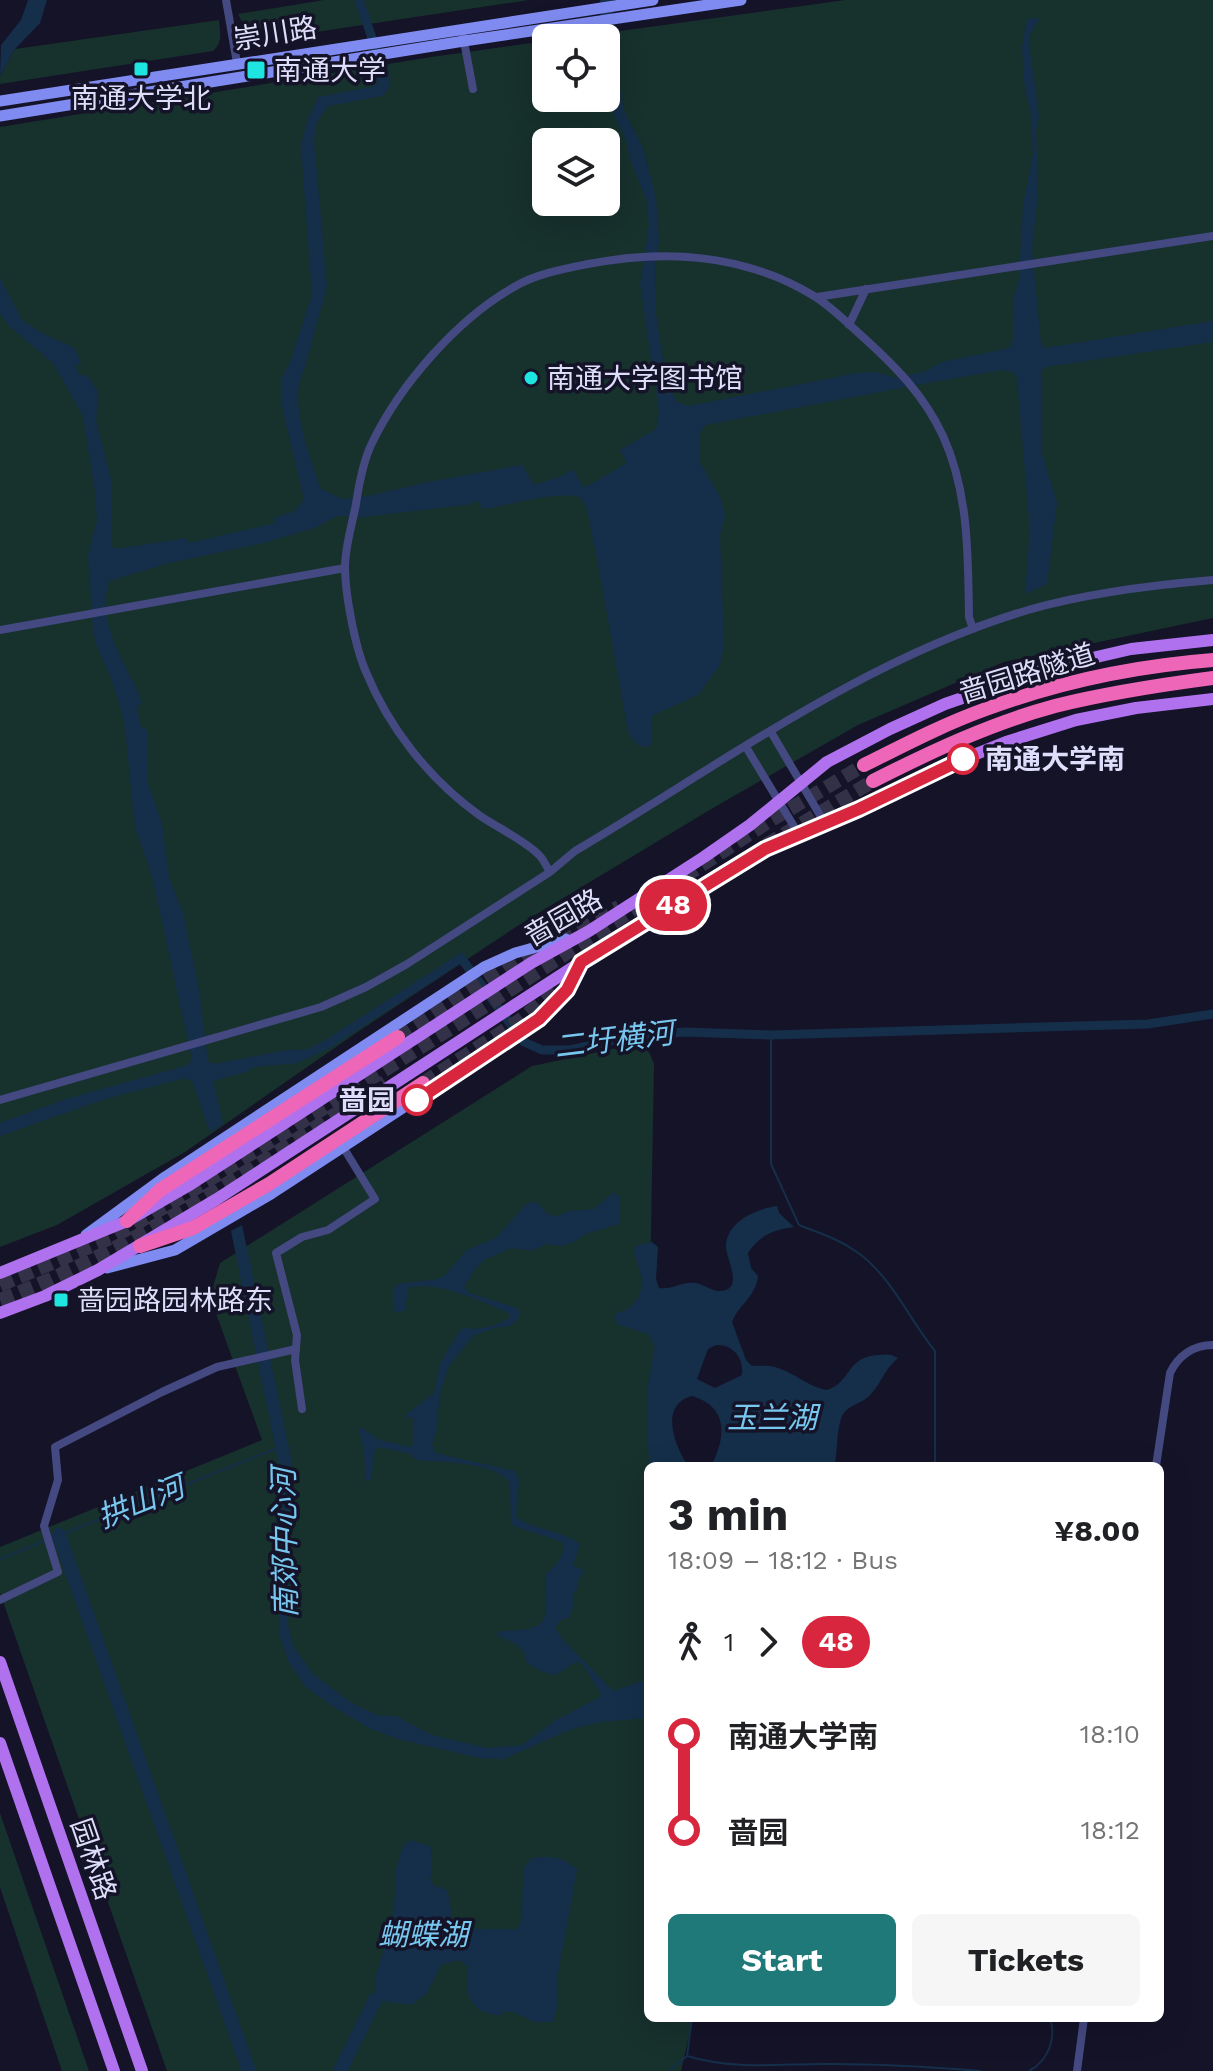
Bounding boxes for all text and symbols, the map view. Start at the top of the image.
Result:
street label: 崇川路 [231,11,319,56]
map controls [532,24,620,216]
button: locate [532,24,620,112]
place label: 南通大学 [274,54,386,87]
marker: 南通大学 [245,59,267,81]
marker: 南通大学北 [132,60,150,78]
place label: 南通大学北 [71,82,211,115]
button: layers [532,128,620,216]
place label: 南通大学图书馆 [547,362,743,395]
marker: 南通大学图书馆 [522,369,540,387]
street label: 啬园路隧道 [955,637,1099,710]
place label: 南通大学南 [985,743,1125,776]
marker: 南通大学南 [948,744,978,774]
line badge: 48 [637,879,709,931]
street label: 啬园路 [519,882,608,953]
text: 48 [655,888,691,921]
water label: 二圩横河 [552,1014,681,1064]
place label: 啬园 [339,1084,395,1117]
marker: 啬园 [402,1085,432,1115]
place label: 啬园路园林路东 [77,1284,273,1317]
marker: 啬园路园林路东 [52,1291,70,1309]
water label: 玉兰湖 [727,1400,821,1435]
water label: 南郊中心河 [266,1463,303,1618]
water label: 拱山河 [93,1467,194,1535]
text: 3 min [668,1489,788,1541]
text: ¥8.00 [1054,1513,1140,1548]
text: 18:09 – 18:12 · Bus [668,1545,898,1575]
icon: walk [668,1620,712,1664]
icon: forward [746,1620,790,1664]
text: 48 [818,1625,854,1658]
text: 1 [724,1627,734,1657]
text: 南通大学南 [728,1719,878,1754]
text: 18:10 [1080,1719,1140,1749]
street label: 园林路 [64,1814,123,1904]
text: 啬园 [728,1815,788,1850]
text: 18:12 [1081,1815,1140,1845]
button: Start [668,1914,896,2006]
button: Tickets [912,1914,1140,2006]
water label: 蝴蝶湖 [378,1917,472,1952]

